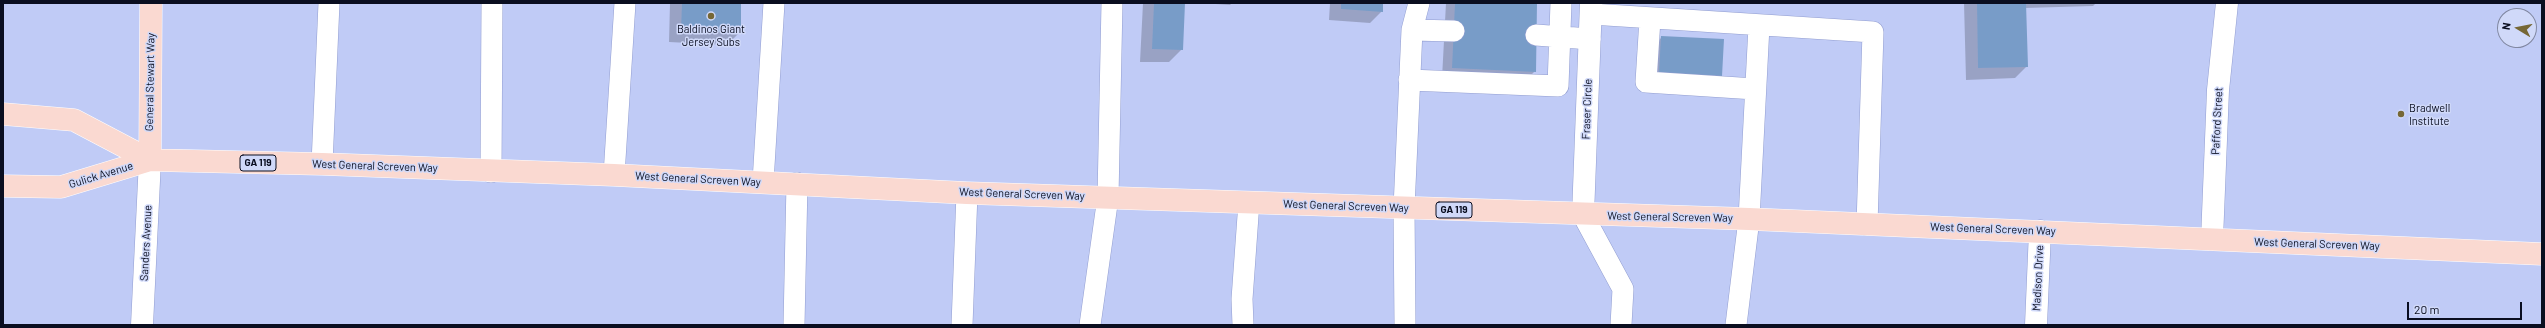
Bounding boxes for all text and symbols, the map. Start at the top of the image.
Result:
north arrow [2497,8,2537,48]
marker: Baldinos Giant Jersey Subs [706,11,716,21]
text: N [2499,21,2513,31]
place label: Baldinos Giant Jersey Subs [677,22,745,48]
street label: General Stewart Way [143,33,157,131]
street label: Fraser Circle [1579,78,1595,140]
street label: Pafford Street [2209,87,2225,155]
place label: Bradwell Institute [2409,101,2450,127]
marker: Bradwell Institute [2396,109,2406,119]
road number: GA 119 [240,155,276,171]
street label: West General Screven Way [312,157,438,175]
street label: Gulick Avenue [67,159,135,191]
street label: West General Screven Way [635,169,761,189]
street label: West General Screven Way [959,185,1085,203]
street label: West General Screven Way [1283,197,1409,215]
road number: GA 119 [1436,202,1472,218]
street label: Sanders Avenue [137,205,155,281]
street label: West General Screven Way [1607,209,1733,225]
street label: West General Screven Way [1930,220,2056,238]
street label: West General Screven Way [2254,235,2380,253]
street label: Madison Drive [2030,245,2046,311]
scale bar [2409,294,2524,320]
text: 20 m [2414,302,2440,316]

